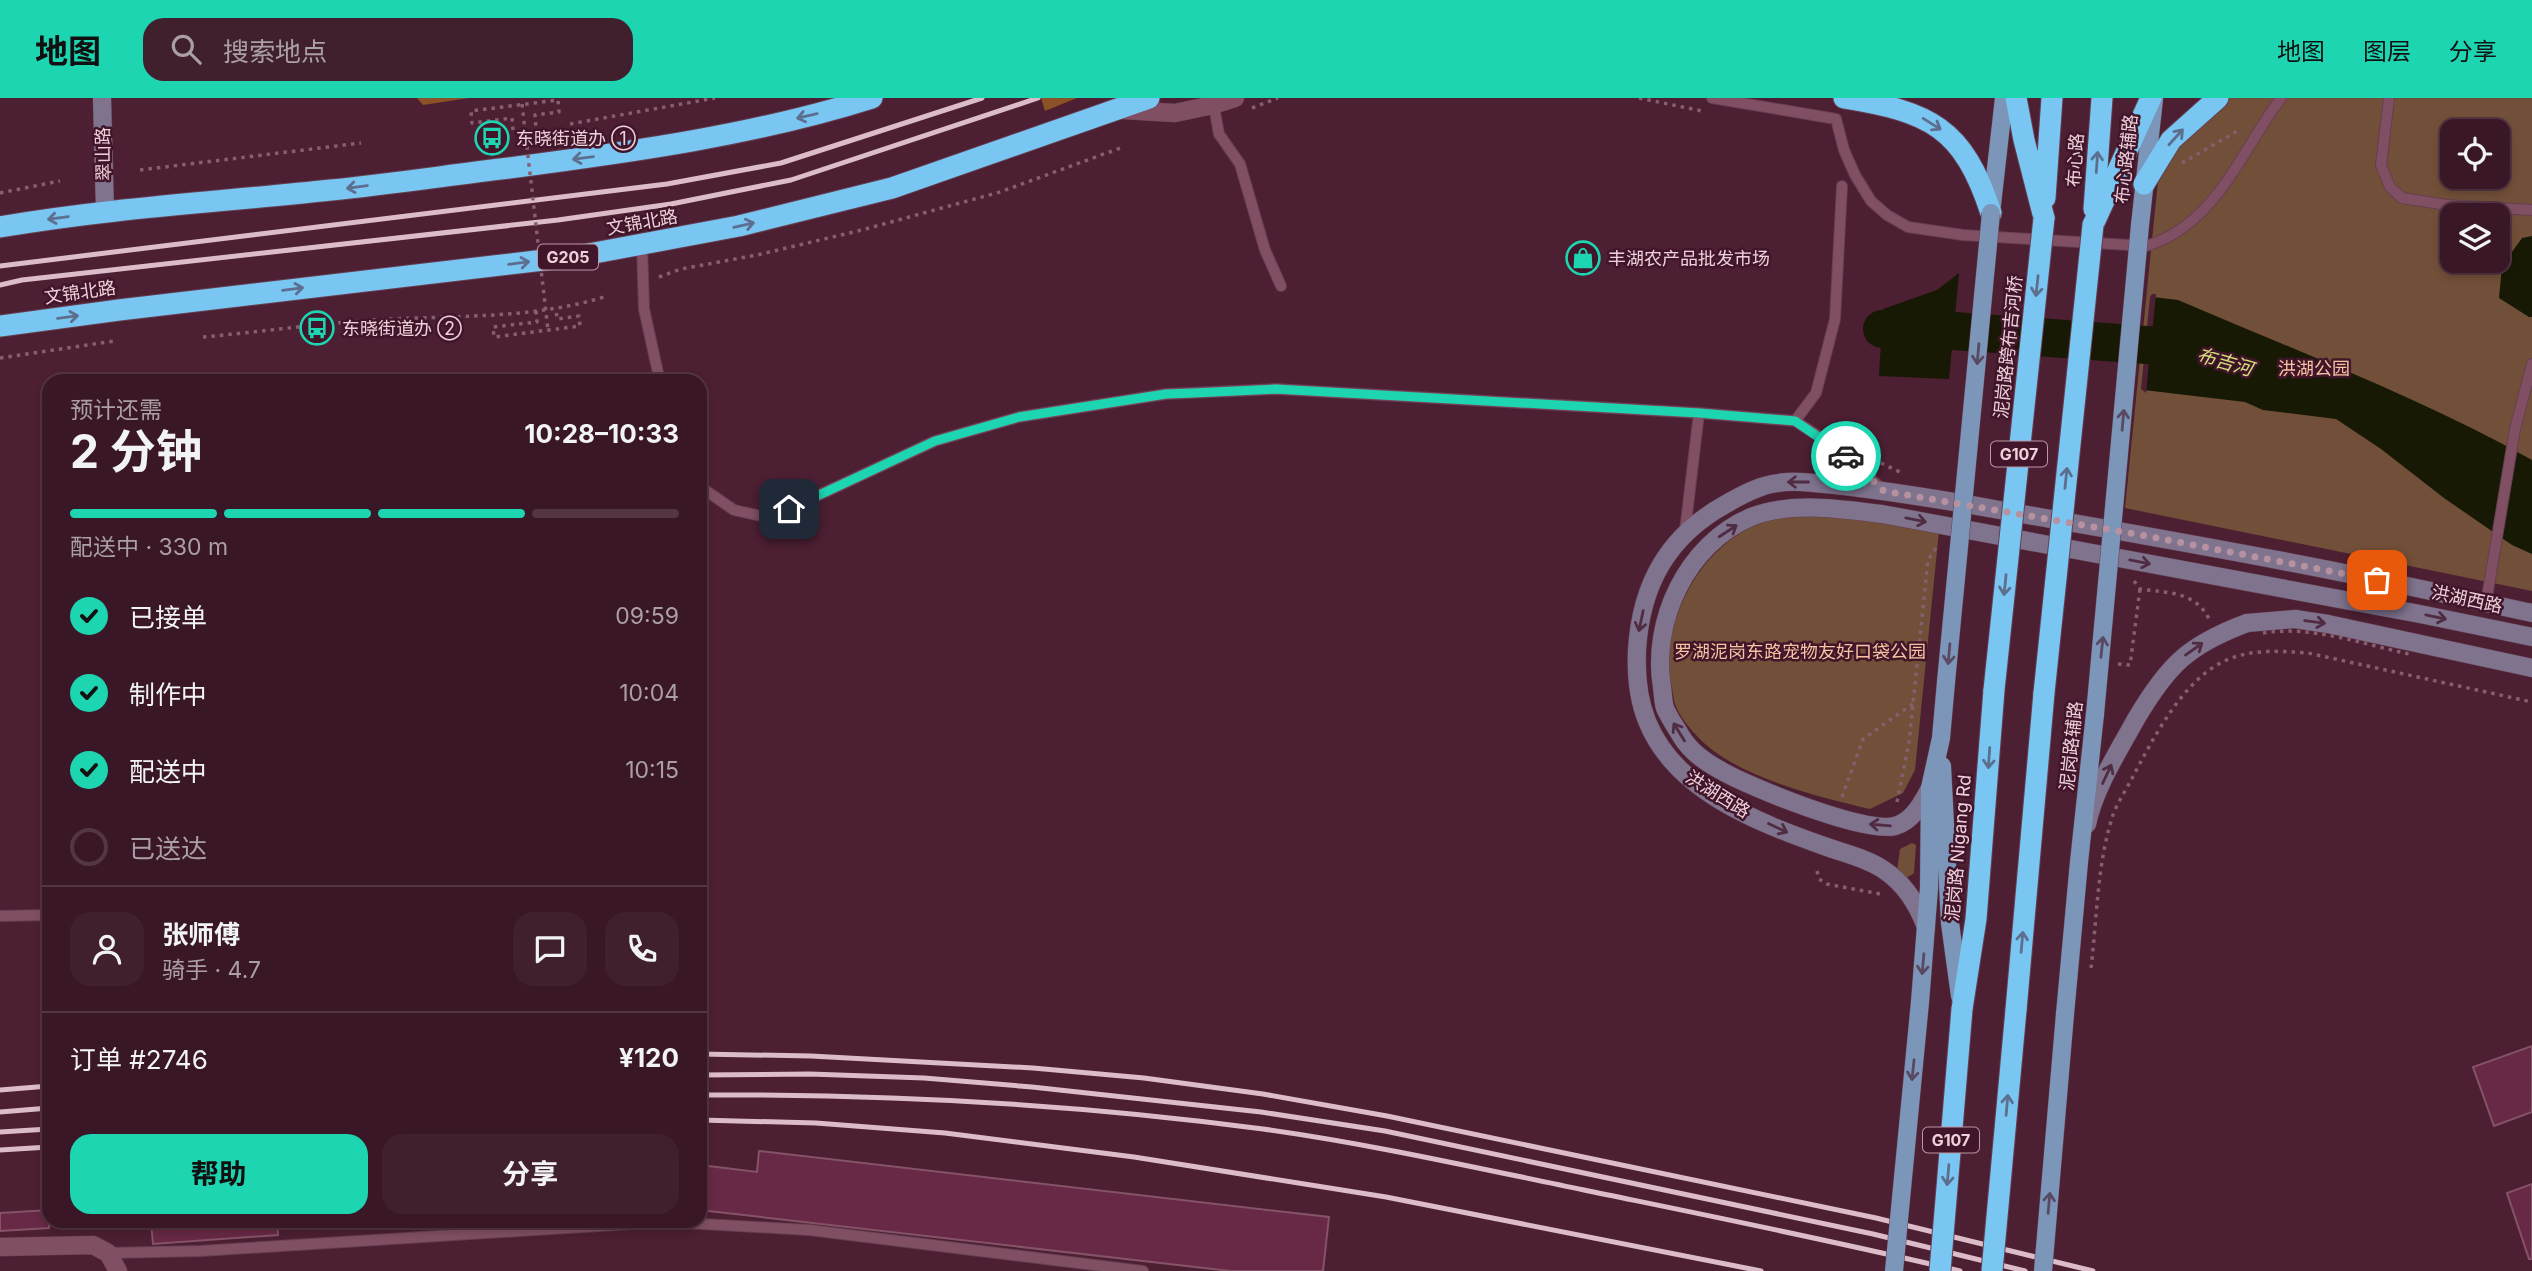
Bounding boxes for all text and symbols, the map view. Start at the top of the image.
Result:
search box [143,18,633,81]
icon: search [167,30,205,68]
text: 地图 [35,31,101,71]
text: 搜索地点 [223,36,327,67]
text: 地图 [2277,37,2325,66]
text: 图层 [2363,37,2411,66]
text: 分享 [2449,37,2497,66]
one-way arrow [796,110,819,123]
street label: 布心路辅路 [2111,113,2141,205]
one-way arrow [1921,118,1941,132]
bus stop icon: 东晓街道办 ① [473,119,511,157]
map controls [2440,119,2510,273]
button: locate [2440,119,2510,189]
place label: 东晓街道办 ① [516,125,636,151]
street label: 翠山路 [92,127,114,181]
one-way arrow [2168,128,2184,146]
street label: 布心路 [2063,132,2087,188]
one-way arrow [2091,151,2104,173]
one-way arrow [572,152,595,165]
one-way arrow [347,180,369,193]
button: layers [2440,203,2510,273]
street label: 文锦北路 [605,205,679,239]
one-way arrow [47,212,70,225]
one-way arrow [732,218,754,231]
shop icon: 丰湖农产品批发市场 [1564,239,1602,277]
road number: G205 [538,244,598,270]
place label: 丰湖农产品批发市场 [1608,248,1770,269]
one-way arrow [508,256,530,269]
street label: 泥岗路跨布吉河桥 [1990,274,2026,420]
one-way arrow [2030,274,2043,297]
street label: 文锦北路 [43,277,117,307]
one-way arrow [282,283,304,296]
bus stop icon: 东晓街道办 ② [298,309,336,347]
one-way arrow [56,310,78,323]
place label: 东晓街道办 ② [342,315,462,341]
one-way arrow [1971,342,1984,365]
water label: 布吉河 [2194,343,2259,382]
park label: 洪湖公园 [2278,358,2350,379]
text: 预计还需 [70,396,162,424]
one-way arrow [2117,409,2130,432]
text: 10:28–10:33 [524,418,679,449]
courier [1811,421,1881,491]
text: 2 分钟 [70,423,202,479]
icon: car [1827,437,1865,475]
road number: G107 [1991,442,2047,466]
one-way arrow [2060,468,2073,490]
one-way arrow [1787,476,1810,489]
pin [759,479,819,539]
icon: home [770,490,808,528]
one-way arrow [1904,514,1927,527]
one-way arrow [1718,524,1737,539]
text: 配送中 · 330 m [70,533,228,561]
pin [2347,550,2407,610]
one-way arrow [2128,555,2151,569]
icon: bag [2358,561,2396,599]
one-way arrow [1999,573,2012,596]
street label: 洪湖西路 [2430,581,2504,617]
icon: check [70,597,108,635]
text: 已接单 [129,602,207,633]
text: 09:59 [615,602,679,630]
one-way arrow [1633,609,1647,632]
one-way arrow [2424,611,2447,625]
one-way arrow [2303,616,2326,629]
one-way arrow [2096,636,2109,658]
park label: 罗湖泥岗东路宠物友好口袋公园 [1674,641,1926,662]
one-way arrow [1942,642,1955,664]
one-way arrow [2184,642,2203,656]
icon: check [70,674,108,712]
text: 制作中 [129,679,207,710]
text: 10:04 [619,679,679,707]
street label: 泥岗路辅路 [2056,700,2086,792]
one-way arrow [1672,722,1686,742]
one-way arrow [1982,746,1995,769]
icon: check [70,751,108,789]
text: 配送中 [129,756,207,787]
text: 10:15 [625,756,679,784]
one-way arrow [2101,764,2114,785]
street label: 洪湖西路 [1682,766,1754,822]
street label: 泥岗路 Nigang Rd [1941,774,1975,922]
one-way arrow [1869,818,1892,831]
one-way arrow [1767,822,1788,835]
text: 已送达 [129,833,207,864]
button: person [70,912,144,986]
button: chat [513,912,587,986]
button: phone [605,912,679,986]
text: 张师傅 [162,919,240,950]
one-way arrow [2015,931,2028,954]
one-way arrow [1916,952,1929,975]
text: 骑手 · 4.7 [162,956,261,984]
text: ¥120 [619,1042,679,1073]
text: 订单 #2746 [70,1044,208,1075]
one-way arrow [1906,1058,1919,1080]
one-way arrow [2001,1095,2014,1117]
road number: G107 [1923,1128,1979,1152]
button: 帮助 [70,1134,368,1214]
button: 分享 [382,1134,679,1214]
one-way arrow [1941,1163,1954,1186]
one-way arrow [2043,1192,2056,1215]

